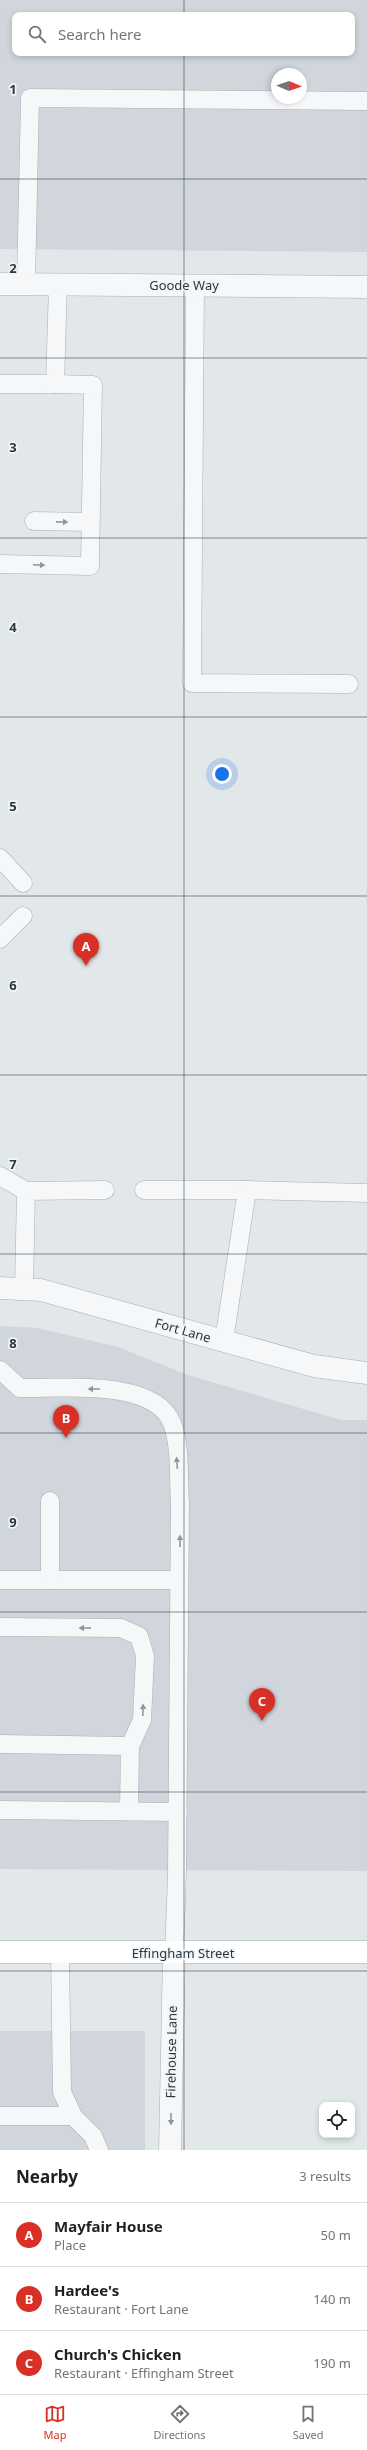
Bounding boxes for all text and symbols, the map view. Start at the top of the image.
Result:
search box [12,12,355,56]
icon: search [26,23,48,45]
text: Search here [58,24,141,44]
north arrow [271,68,307,104]
text: 1 [9,80,17,98]
text: 2 [9,259,17,277]
street label: Goode Way [149,276,219,294]
text: 3 [9,438,17,456]
one-way arrow [56,519,69,525]
one-way arrow [33,562,46,568]
text: 4 [9,618,17,636]
your location [212,764,232,784]
text: 5 [9,797,17,815]
pin: A [73,933,99,966]
text: 6 [9,976,17,994]
text: 7 [9,1155,17,1173]
street label: Fort Lane [153,1313,213,1347]
text: 8 [9,1334,17,1352]
one-way arrow [87,1386,100,1392]
pin: B [53,1405,79,1438]
one-way arrow [174,1457,181,1469]
text: 9 [9,1513,17,1531]
one-way arrow [177,1534,183,1547]
one-way arrow [78,1625,91,1631]
pin: C [249,1688,275,1721]
one-way arrow [140,1703,146,1716]
street label: Effingham Street [132,1944,235,1962]
street label: Firehouse Lane [161,2005,181,2099]
map controls [319,2102,355,2138]
button: locate [319,2102,355,2138]
one-way arrow [168,2113,174,2126]
text: Nearby [16,2165,78,2188]
text: 3 results [299,2167,351,2185]
text: Mayfair House [54,2216,163,2236]
text: A [25,2226,34,2244]
text: 50 m [321,2226,351,2244]
text: Place [54,2236,86,2254]
text: Hardee's [54,2280,119,2300]
text: B [25,2290,33,2308]
text: 140 m [313,2290,351,2308]
text: Restaurant · Fort Lane [54,2300,189,2318]
text: Church's Chicken [54,2344,181,2364]
text: C [25,2354,33,2372]
text: 190 m [313,2354,351,2372]
text: Restaurant · Effingham Street [54,2364,234,2382]
tab: Map [44,2403,66,2442]
tab: Directions [153,2403,206,2442]
tab: Saved [293,2403,323,2442]

